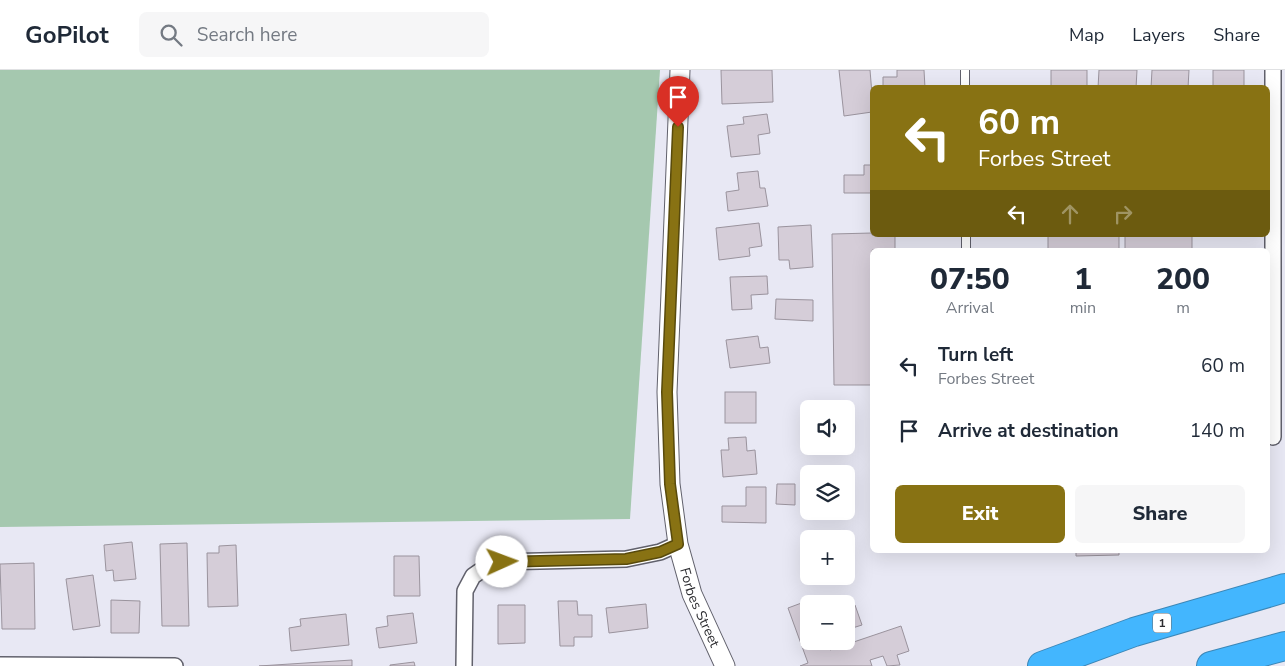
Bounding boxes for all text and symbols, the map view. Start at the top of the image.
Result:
search box [139,12,489,57]
text: GoPilot [25,19,109,51]
icon: search [157,21,185,49]
text: Search here [197,22,297,48]
text: Map [1069,23,1104,47]
text: Layers [1132,23,1185,47]
text: Share [1213,23,1260,47]
pin [657,76,699,127]
icon: arrive [664,83,692,111]
text: 60 m [978,99,1060,146]
icon: left [895,105,960,170]
text: Forbes Street [978,144,1111,174]
icon: left [1003,200,1031,228]
icon: ahead [1056,200,1084,228]
icon: right [1109,200,1137,228]
text: 07:50 [930,259,1010,300]
text: 1 [1074,259,1092,300]
text: 200 [1156,259,1210,300]
text: Arrival [946,297,994,319]
text: min [1070,297,1096,319]
text: m [1176,297,1190,319]
text: Turn left [938,342,1013,368]
icon: left [895,352,923,380]
text: 60 m [1201,353,1245,379]
text: Forbes Street [938,368,1034,390]
map controls [800,400,855,650]
button: sound [800,400,855,455]
icon: arrive [895,417,923,445]
text: Arrive at destination [938,418,1119,444]
text: 140 m [1190,418,1245,444]
button: layers [800,465,855,520]
button: Exit [895,485,1065,543]
button: Share [1075,485,1245,543]
button: + [800,530,855,585]
position arrow [475,535,527,587]
street label: Forbes Street [675,566,724,650]
button: − [800,595,855,650]
road number: 1 [1153,614,1171,632]

